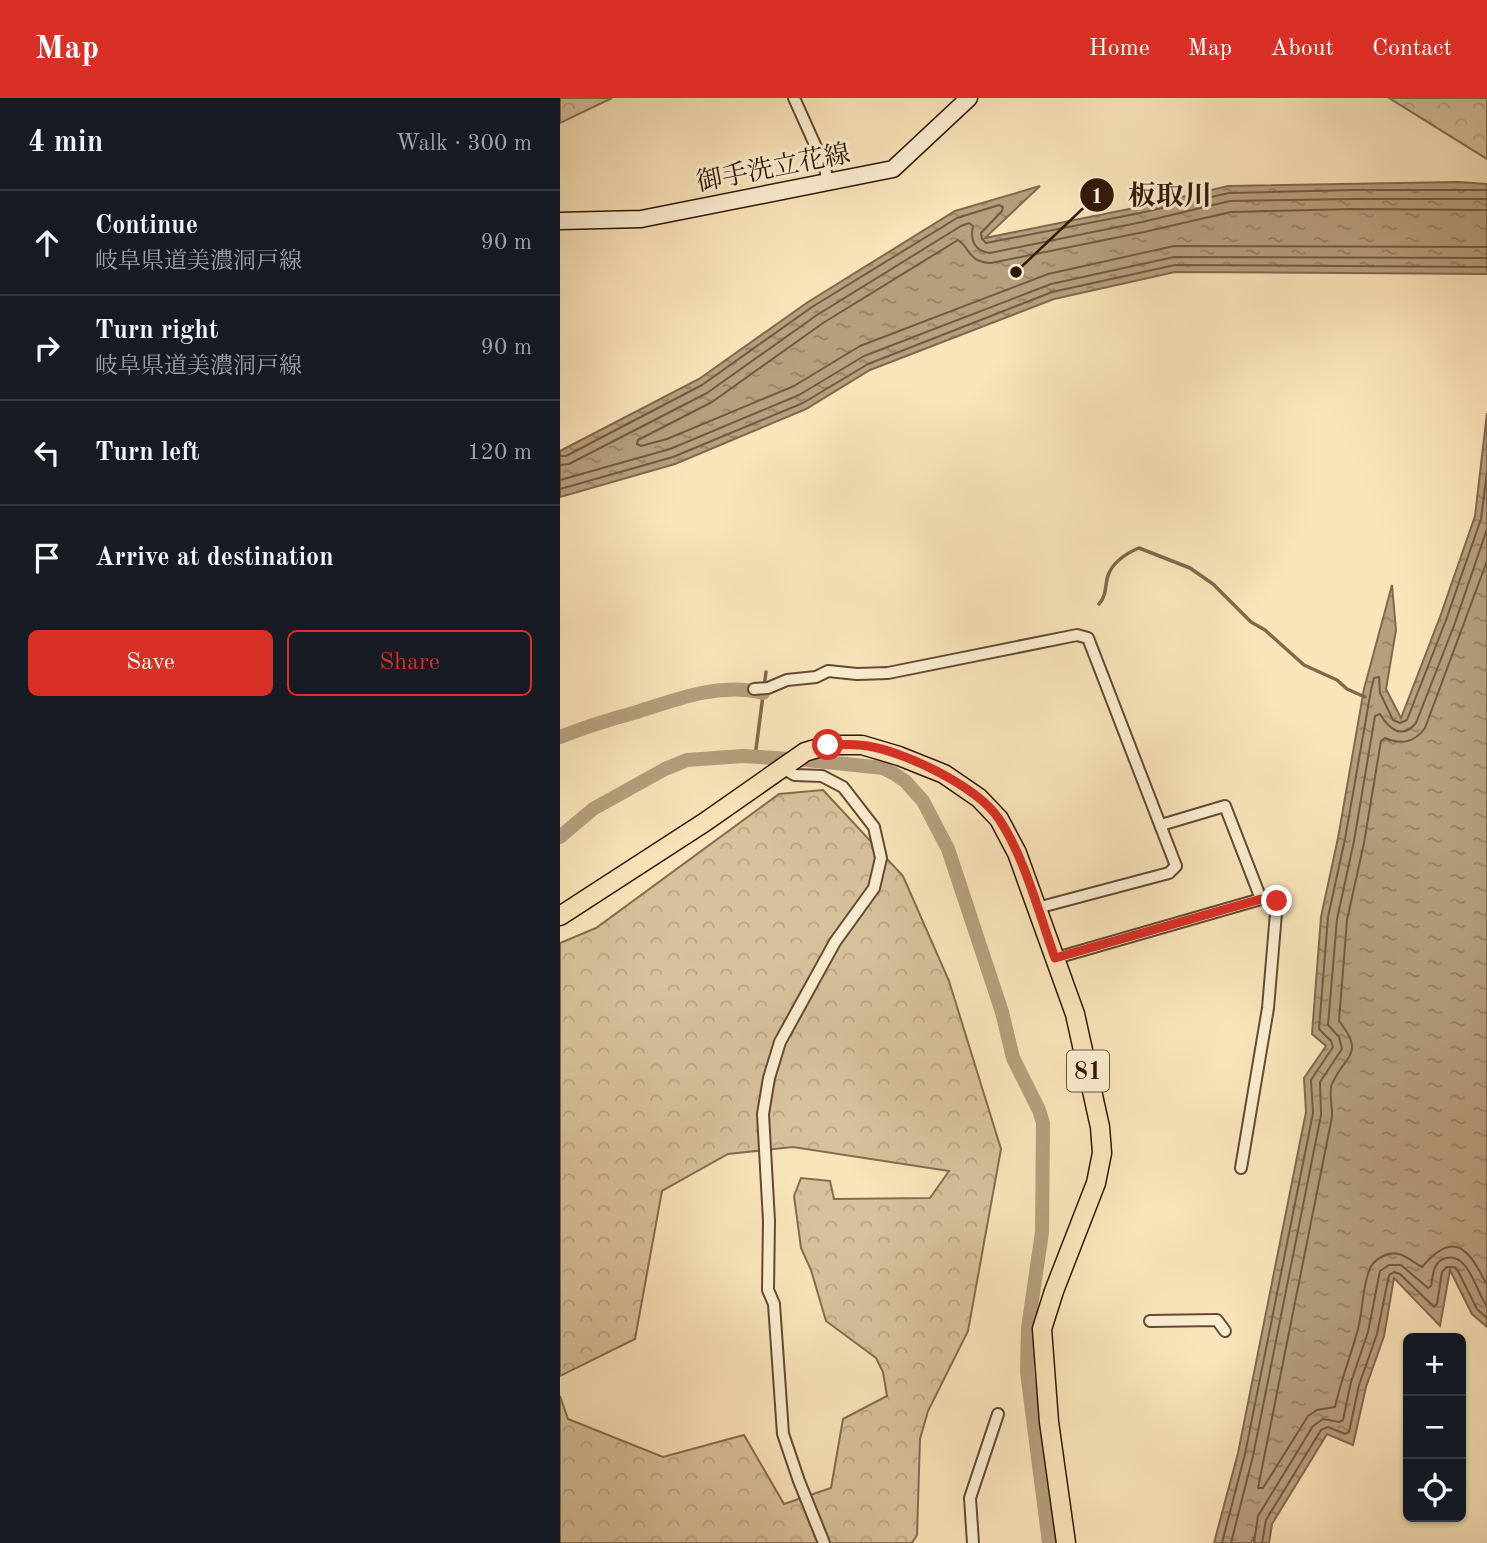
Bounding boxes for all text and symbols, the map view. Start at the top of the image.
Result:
text: Map [35,33,99,66]
text: Home [1089,37,1150,61]
text: Map [1188,37,1232,61]
text: About [1270,37,1334,61]
text: Contact [1372,37,1452,61]
text: 4 min [28,128,103,158]
text: Walk · 300 m [396,132,532,155]
street label: 御手洗立花線 [694,139,852,197]
callout: 板取川 [1079,171,1226,220]
text: 板取川 [1128,181,1212,212]
text: 1 [1091,187,1103,208]
text: Continue [95,213,198,239]
icon: ahead [28,224,66,262]
text: 90 m [481,231,532,254]
text: 岐阜県道美濃洞戸線 [95,250,302,273]
text: Turn right [95,318,218,344]
icon: right [28,329,66,367]
text: 90 m [481,336,532,359]
text: 岐阜県道美濃洞戸線 [95,355,302,378]
icon: left [28,434,66,472]
text: Turn left [95,440,200,466]
text: 120 m [467,441,532,464]
icon: arrive [28,539,66,577]
text: Arrive at destination [95,545,334,571]
button: Save [28,630,273,696]
button: Share [287,630,532,696]
route start [812,729,843,760]
route end [1261,885,1292,916]
road number: 81 [1067,1051,1109,1091]
map controls [1403,1333,1466,1522]
button: + [1403,1333,1466,1396]
button: − [1403,1396,1466,1459]
button: locate [1403,1459,1466,1522]

